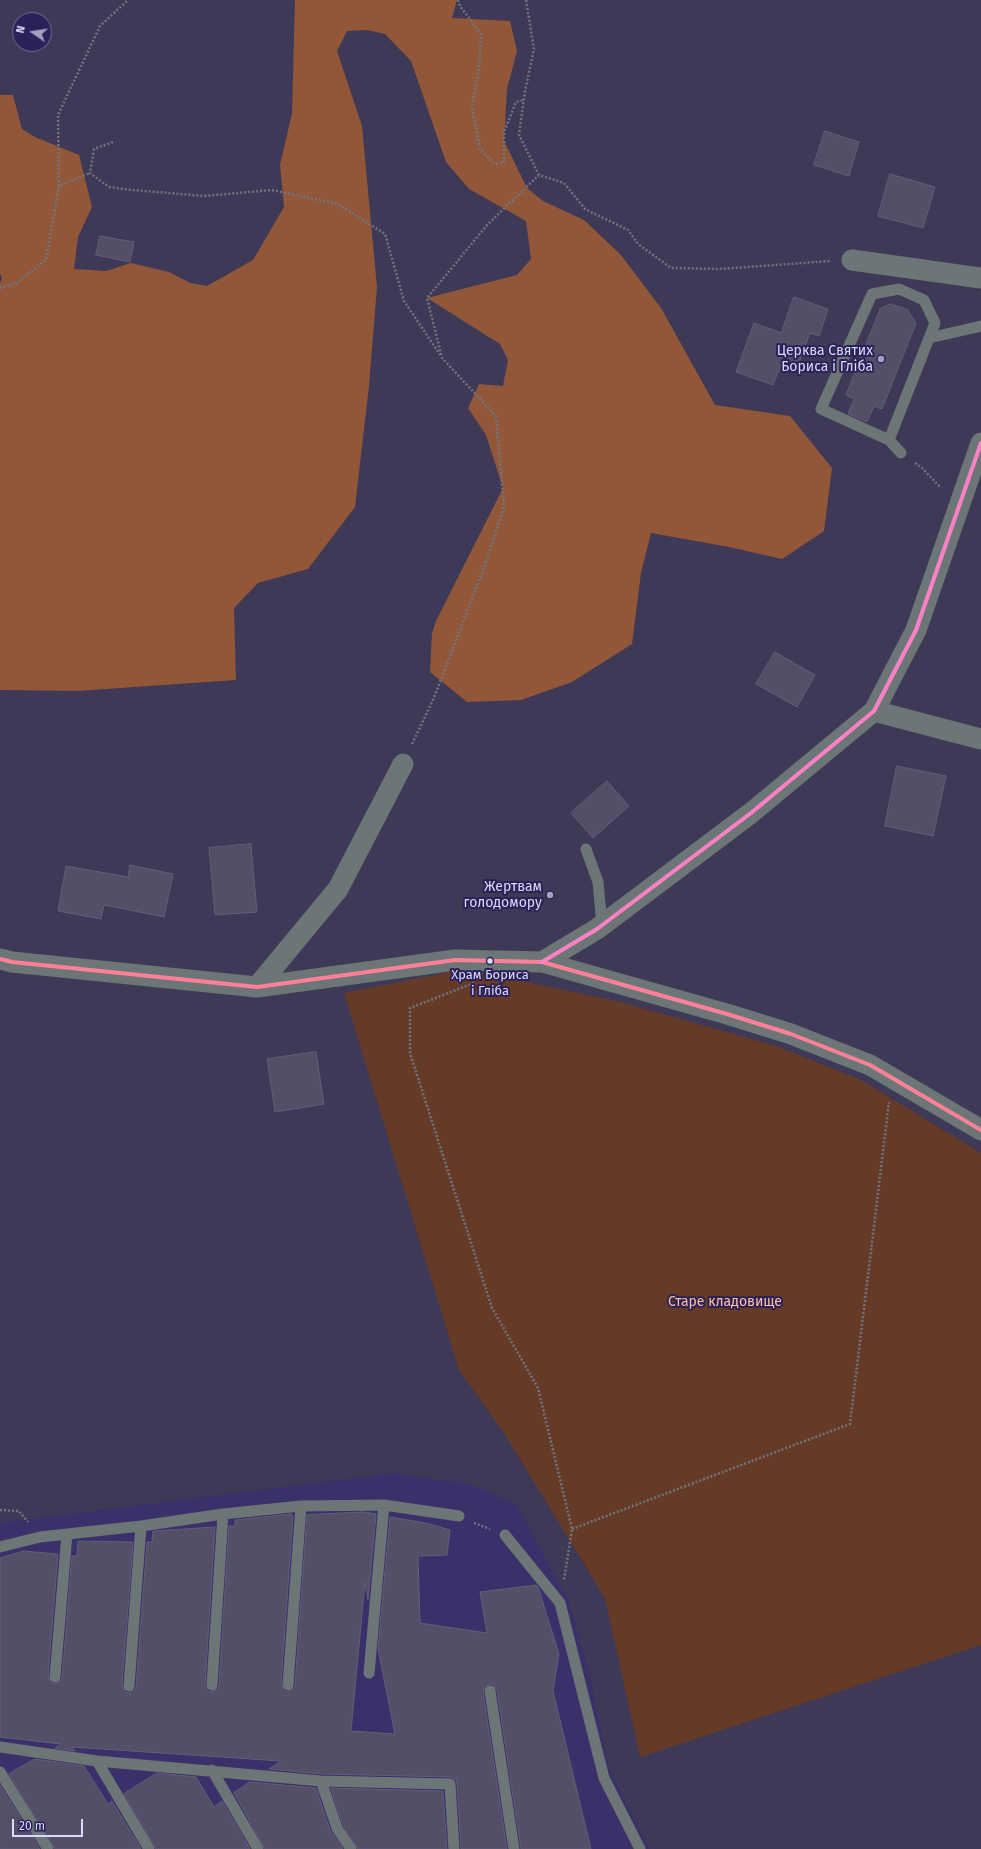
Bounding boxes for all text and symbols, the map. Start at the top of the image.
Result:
north arrow [12,12,52,52]
text: N [14,24,28,34]
place label: Церква Святих Бориса і Гліба [777,343,873,376]
marker: Церква Святих Бориса і Гліба [876,354,886,364]
place label: Жертвам голодомору [464,879,542,912]
marker: Жертвам голодомору [545,890,555,900]
marker: Храм Бориса і Гліба [485,956,495,966]
place label: Храм Бориса і Гліба [451,967,529,998]
park label: Старе кладовище [668,1294,782,1310]
scale bar [14,1811,85,1837]
text: 20 m [19,1819,45,1833]

